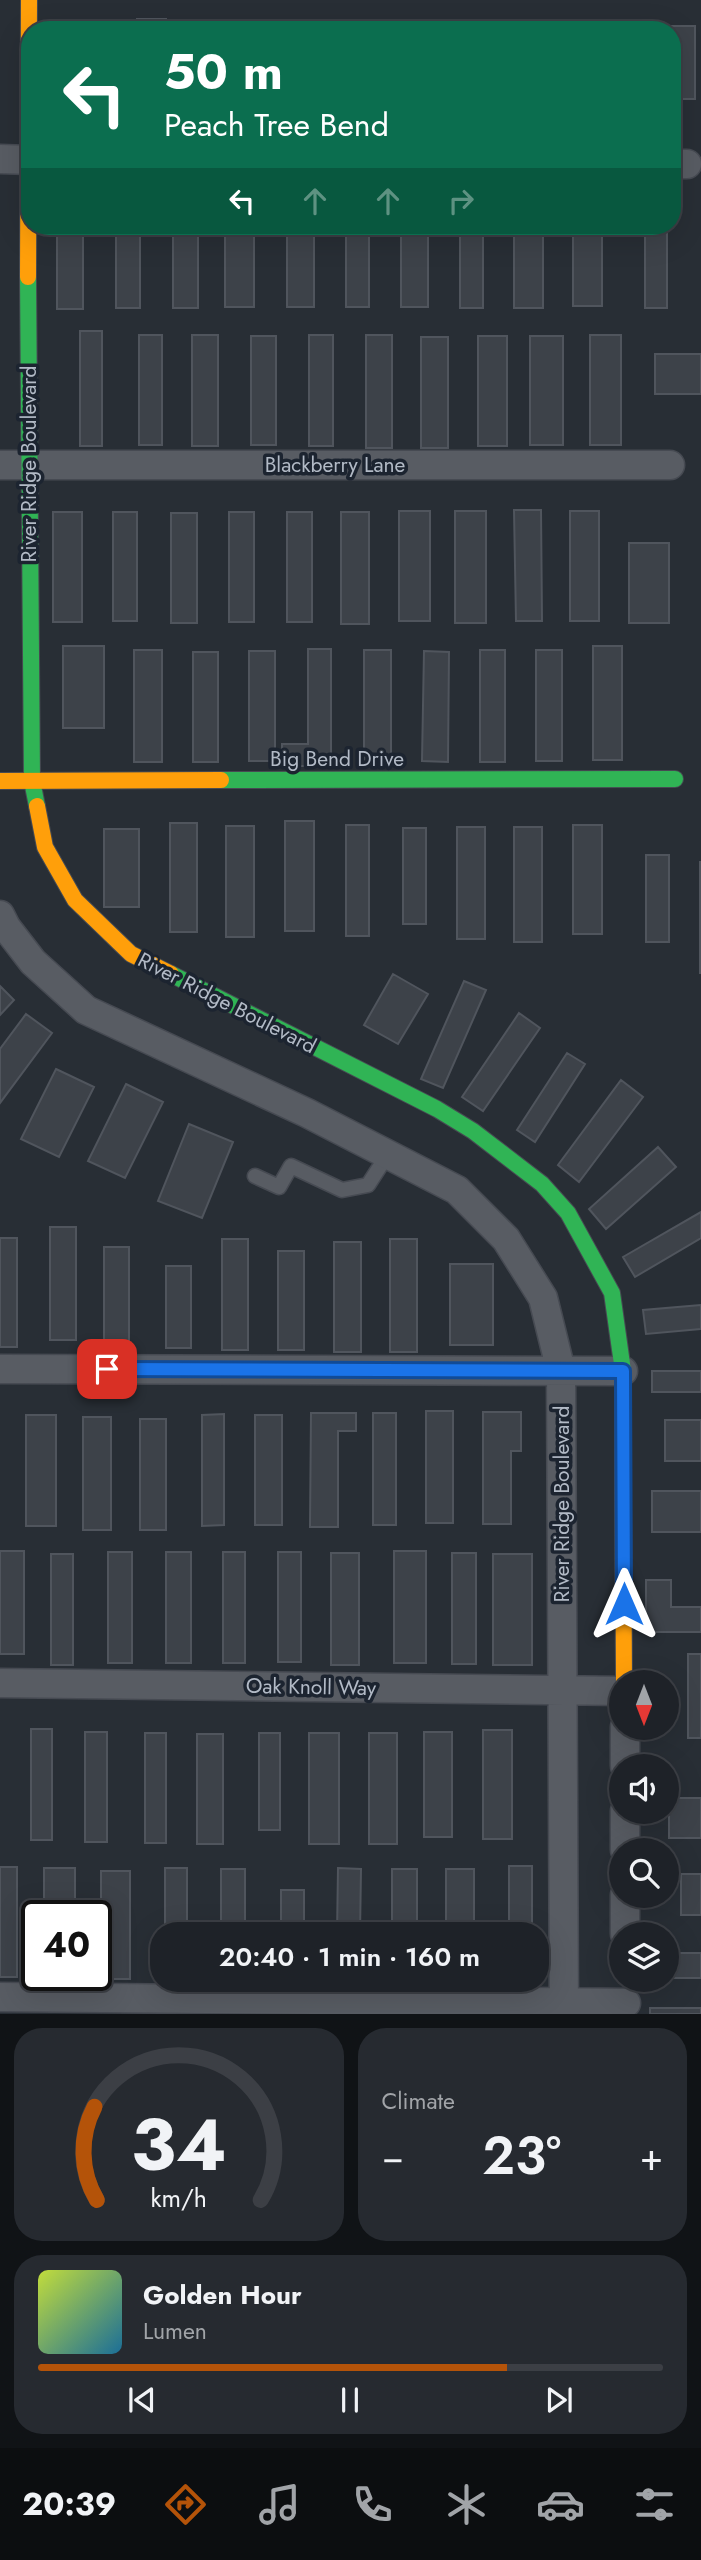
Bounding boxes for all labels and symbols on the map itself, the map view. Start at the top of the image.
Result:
street label: River Ridge Boulevard [14,366,44,562]
street label: Blackberry Lane [265,450,406,480]
street label: Big Bend Drive [270,744,404,774]
street label: River Ridge Boulevard [133,945,321,1061]
pin [77,1339,137,1399]
street label: River Ridge Boulevard [547,1406,577,1602]
position arrow [587,1567,661,1641]
north arrow [609,1670,679,1740]
street label: Oak Knoll Way [246,1671,377,1703]
speed limit sign: 40 [21,1900,112,1991]

